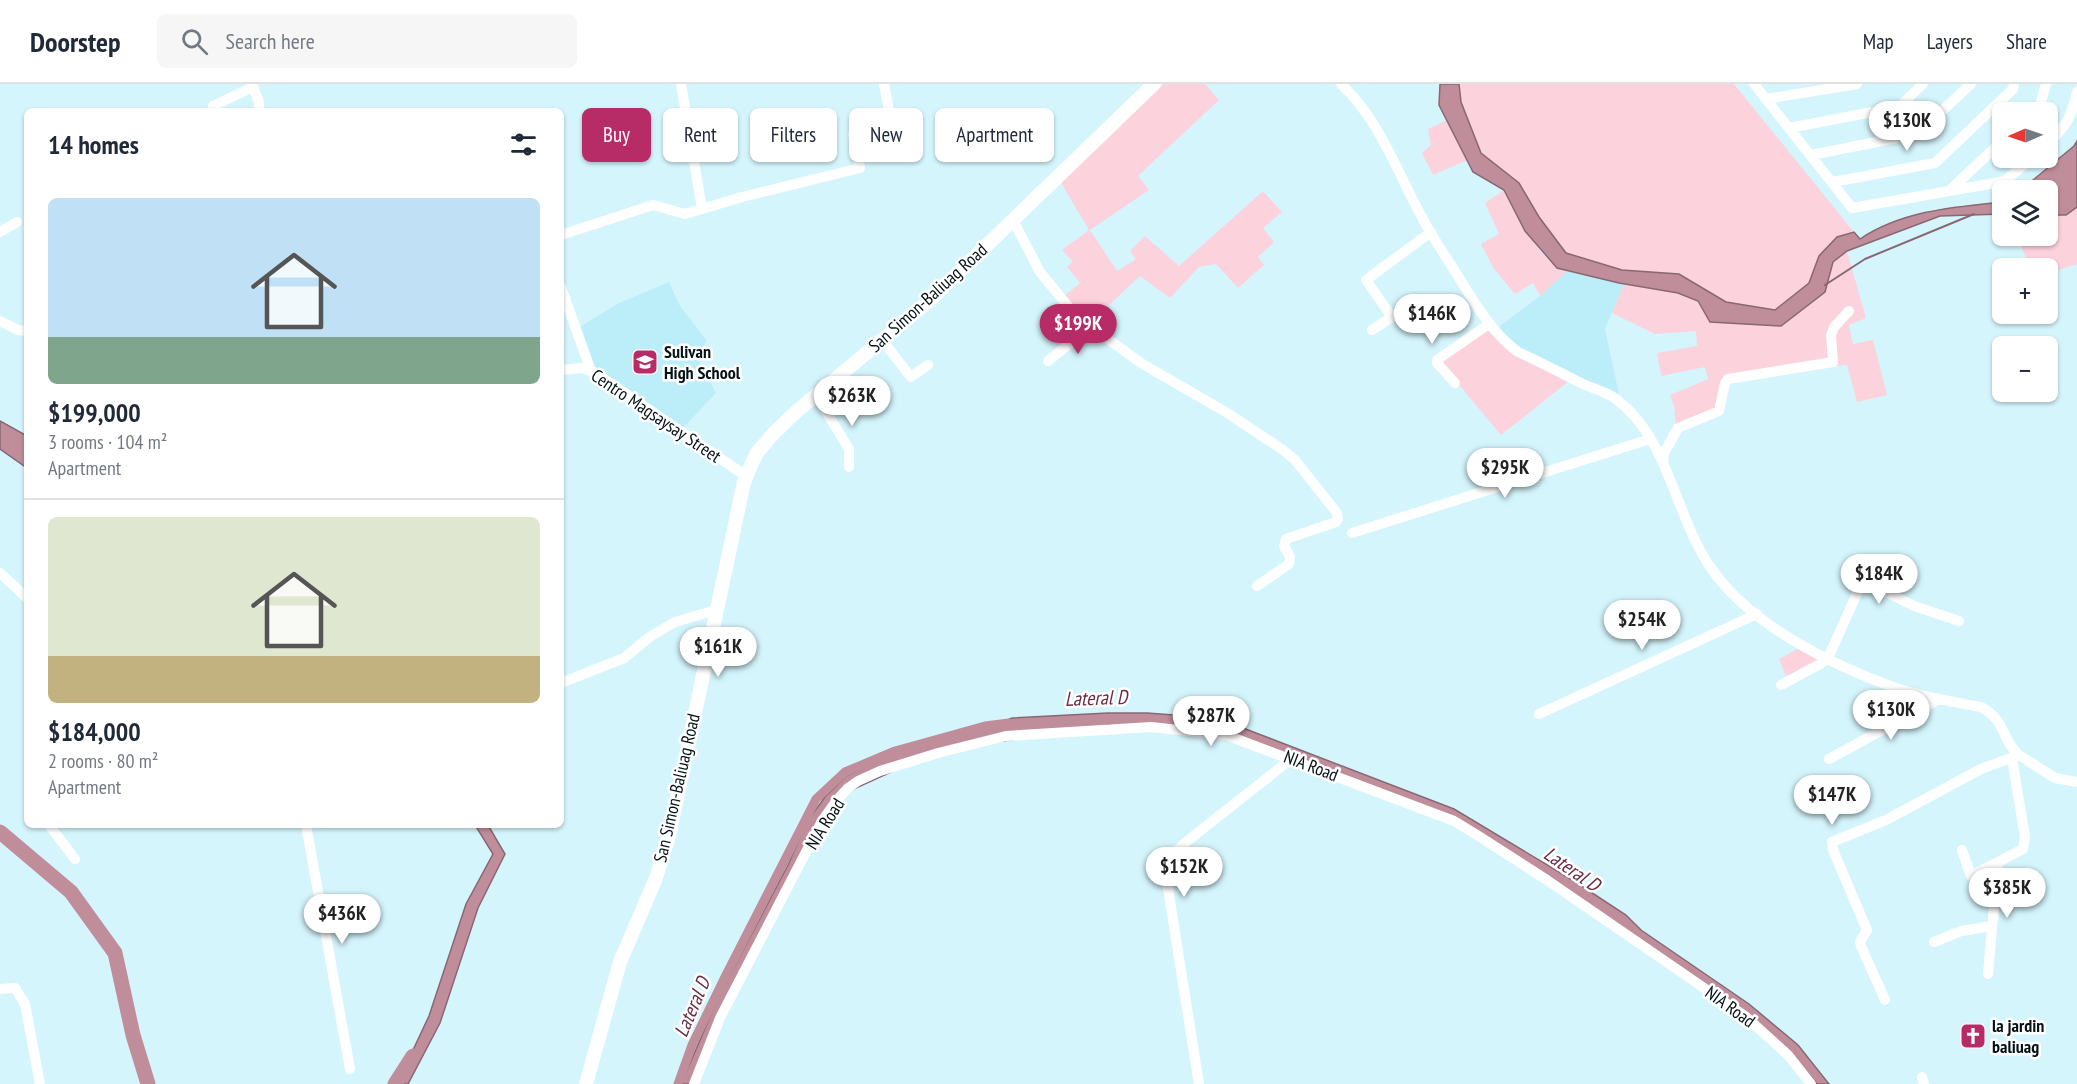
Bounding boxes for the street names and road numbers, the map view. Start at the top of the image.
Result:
street label: San Simon-Baliuag Road [864,238,992,357]
street label: Centro Magsaysay Street [587,364,726,468]
street label: San Simon-Baliuag Road [648,711,705,865]
street label: NIA Road [1281,745,1342,786]
street label: NIA Road [800,794,849,854]
street label: NIA Road [1701,981,1760,1032]

